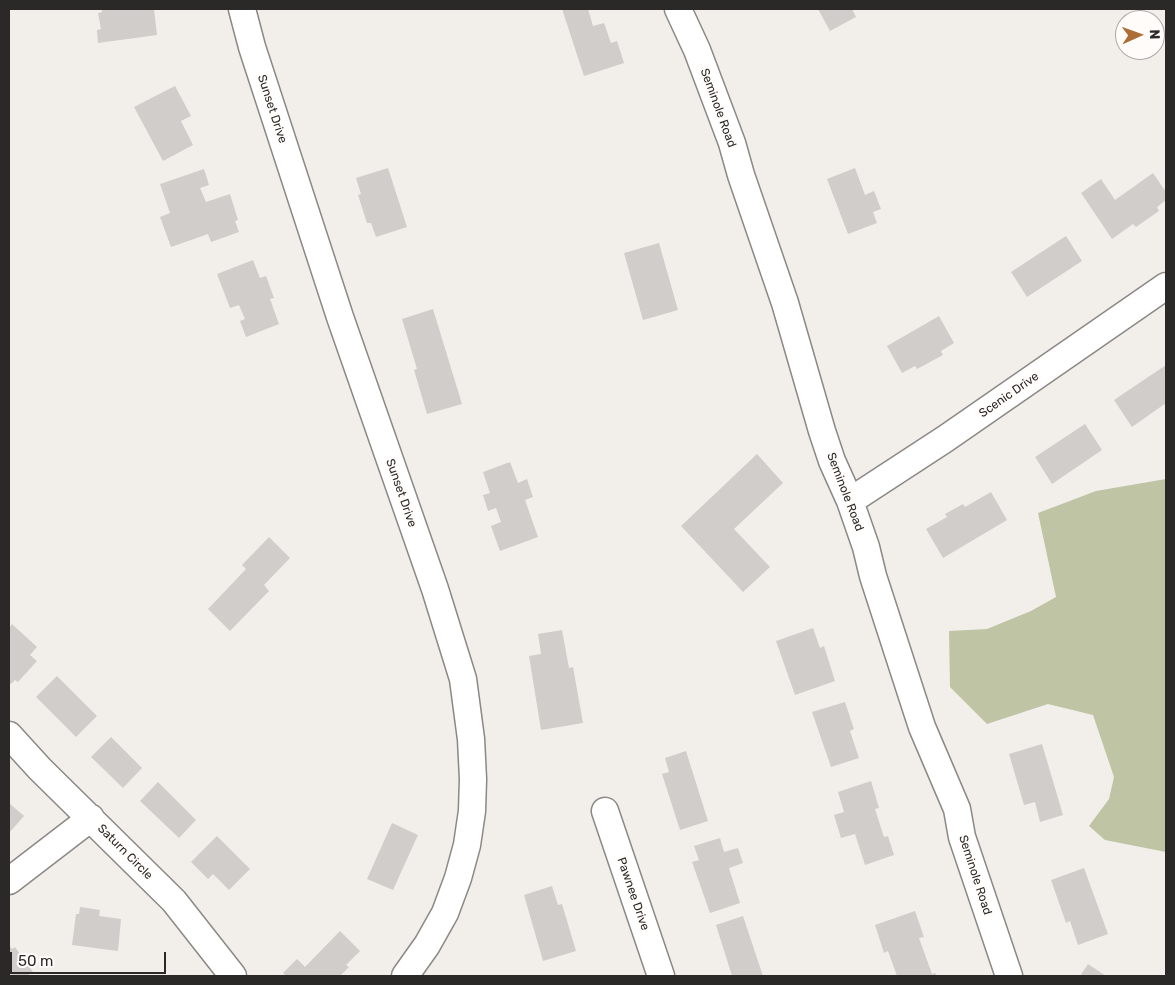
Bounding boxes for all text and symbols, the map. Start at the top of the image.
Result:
north arrow [1115,10,1165,60]
text: N [1146,29,1163,40]
street label: Seminole Road [697,67,739,149]
street label: Sunset Drive [254,73,290,145]
street label: Scenic Drive [976,369,1042,421]
street label: Seminole Road [823,451,867,533]
street label: Sunset Drive [383,457,419,529]
street label: Saturn Circle [94,821,156,883]
street label: Seminole Road [955,833,995,917]
street label: Pawnee Drive [614,856,652,932]
scale bar [12,942,169,974]
text: 50 m [18,952,53,970]

